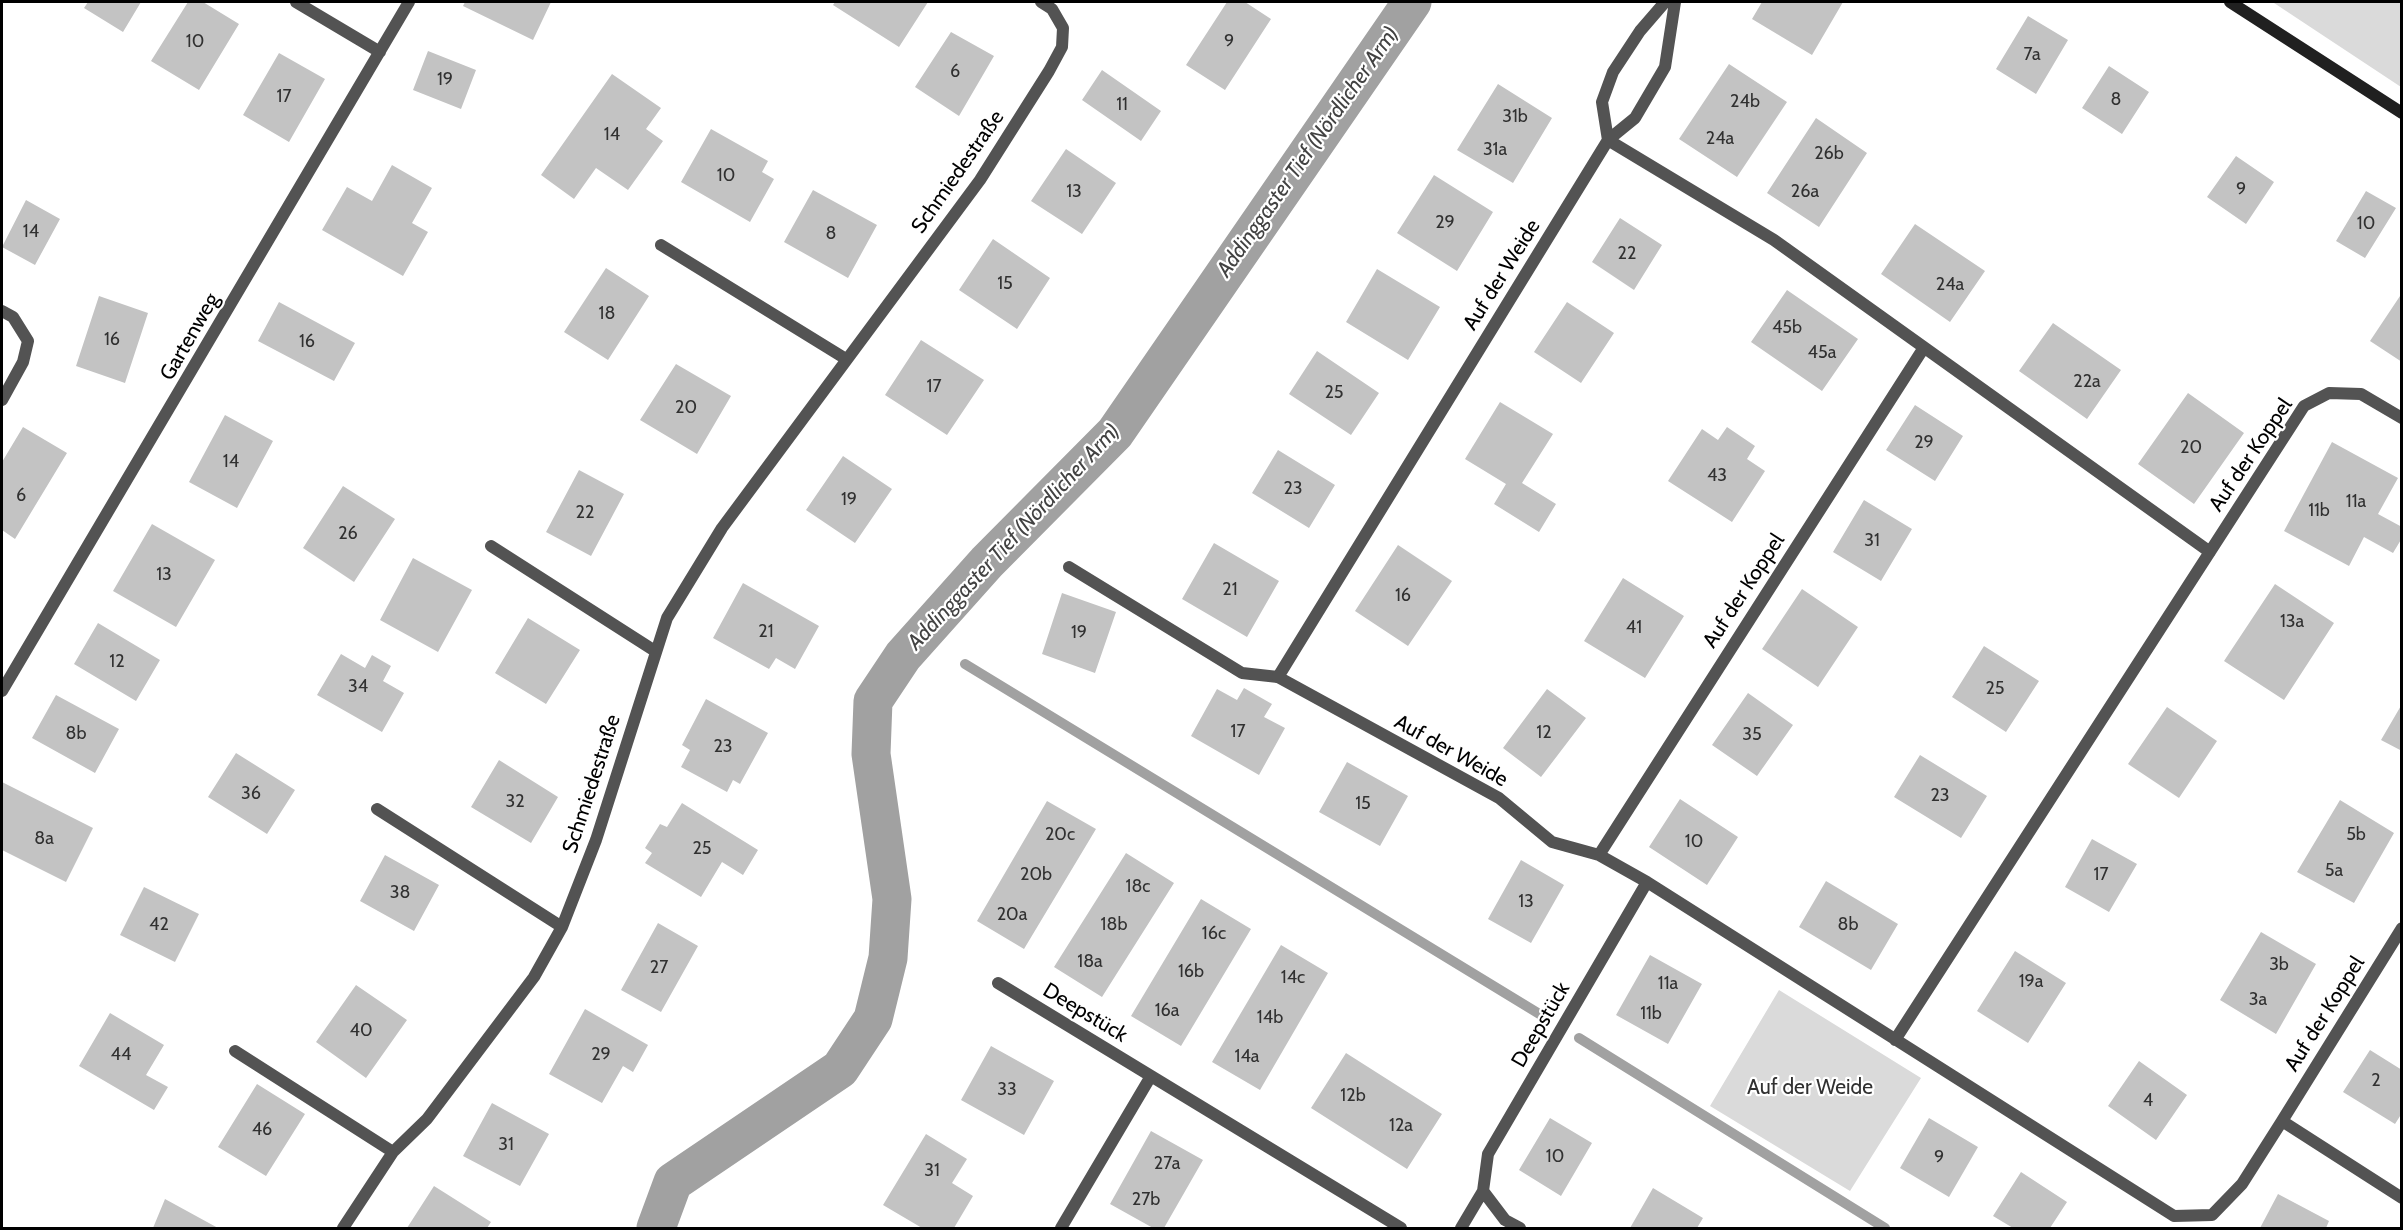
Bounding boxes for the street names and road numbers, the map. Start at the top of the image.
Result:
street label: Schmiedestraße [906,106,1010,238]
street label: Auf der Weide [1458,215,1546,335]
street label: Gartenweg [155,289,225,385]
street label: Auf der Koppel [2204,394,2298,516]
street label: Auf der Koppel [1698,529,1790,653]
street label: Auf der Weide [1390,709,1512,793]
street label: Schmiedestraße [558,711,626,857]
street label: Auf der Koppel [2280,952,2370,1076]
street label: Deepstück [1038,978,1132,1048]
street label: Deepstück [1507,978,1575,1072]

